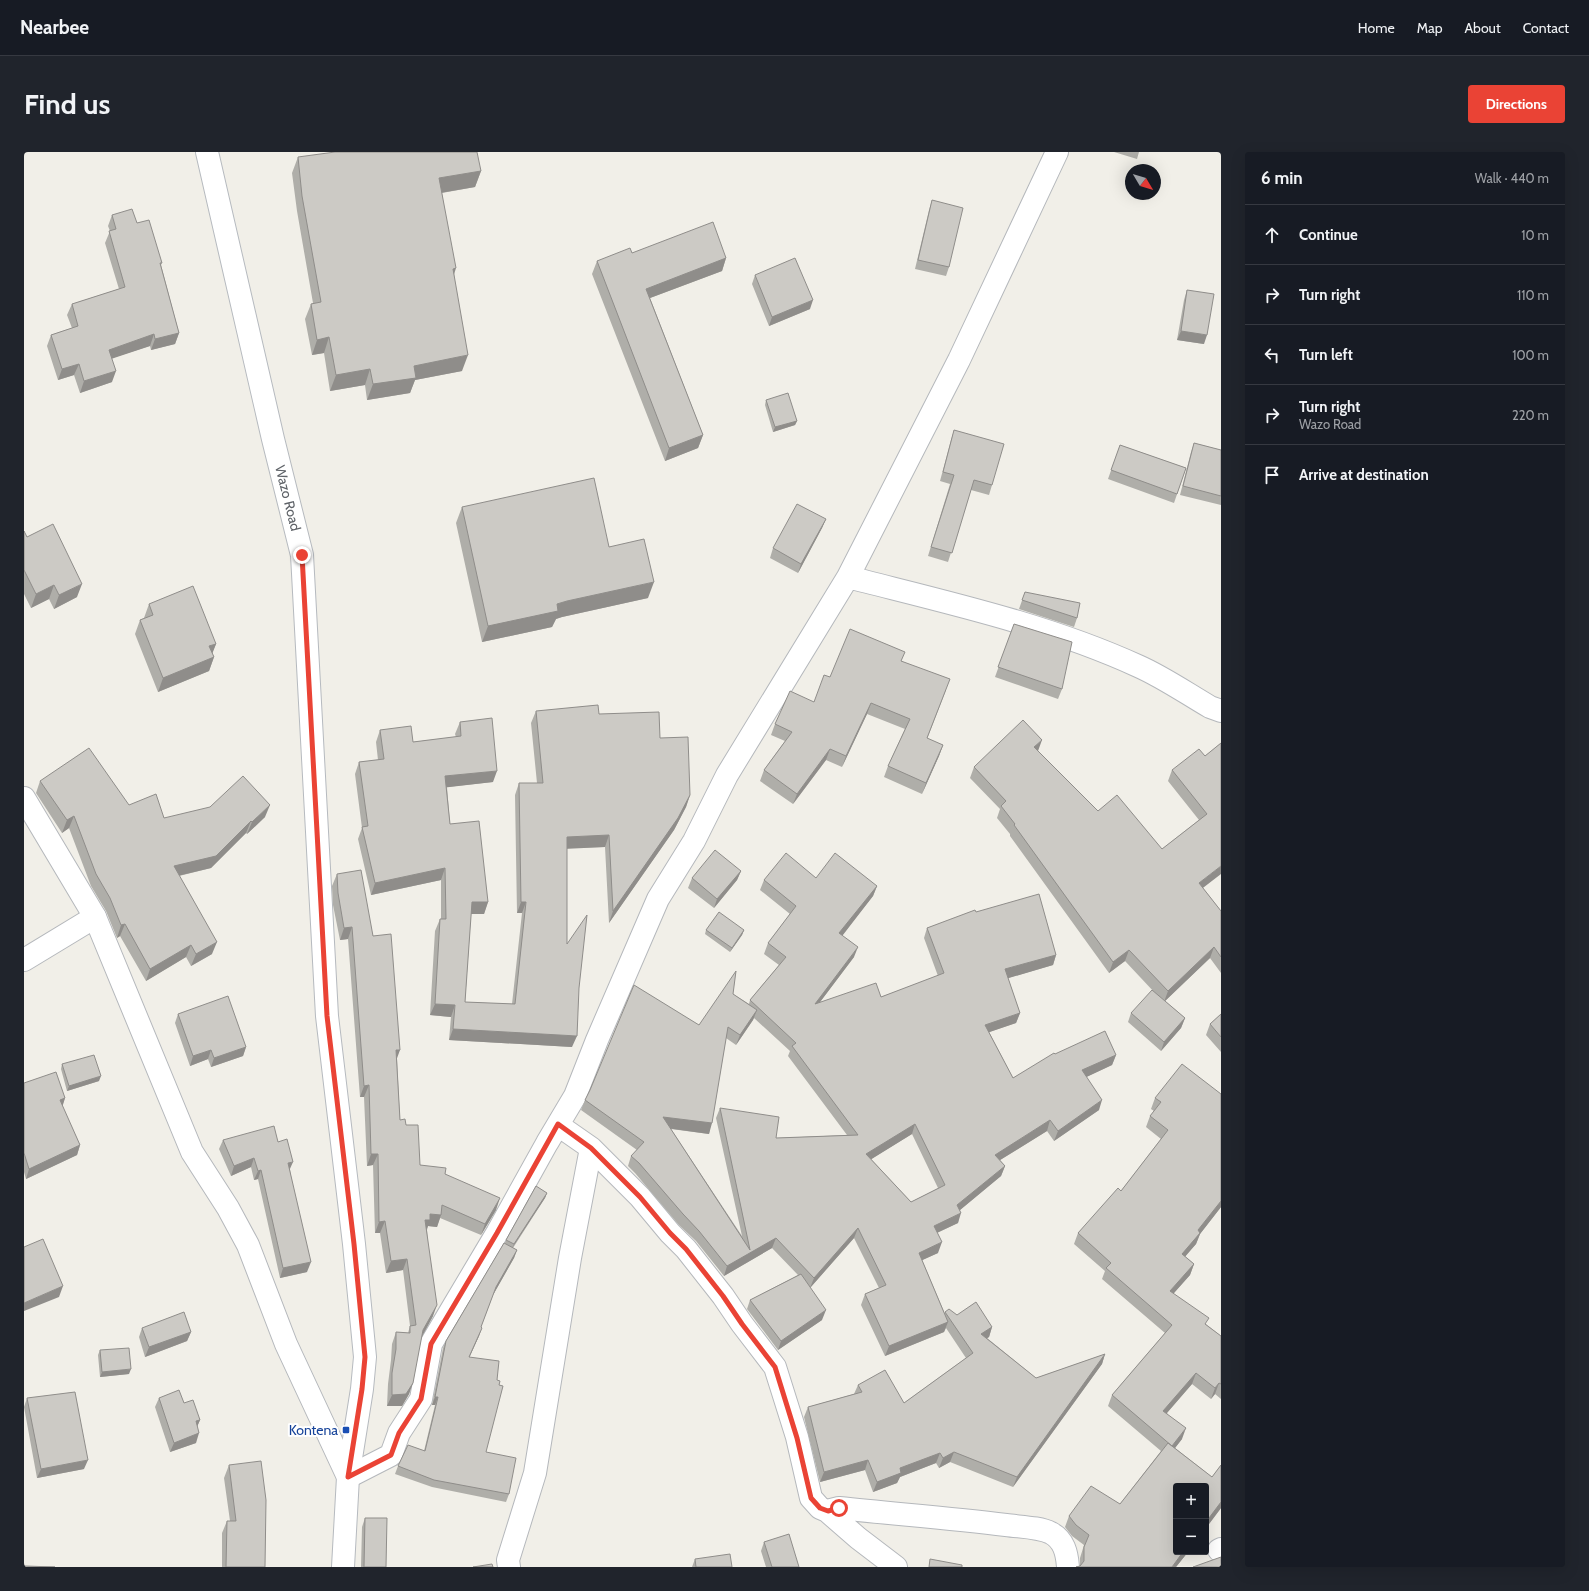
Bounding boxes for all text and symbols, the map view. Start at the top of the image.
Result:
text: Nearbee [20,16,89,39]
text: Home [1358,19,1395,37]
text: Map [1417,19,1442,37]
text: About [1464,19,1501,37]
text: Contact [1523,19,1569,37]
button: Directions [1468,85,1565,123]
text: Find us [24,87,110,121]
north arrow [1125,164,1161,200]
text: 6 min [1261,168,1303,188]
text: Walk · 440 m [1475,170,1549,186]
icon: ahead [1261,224,1283,246]
text: Continue [1299,226,1358,244]
text: 10 m [1521,227,1549,243]
icon: right [1261,284,1283,306]
text: Turn right [1299,286,1360,304]
text: 110 m [1517,287,1549,303]
icon: left [1261,344,1283,366]
text: Turn left [1299,346,1353,364]
text: 100 m [1512,347,1549,363]
text: Turn right [1299,398,1360,416]
icon: right [1261,404,1283,426]
text: 220 m [1512,407,1549,423]
text: Wazo Road [1299,416,1361,432]
street label: Wazo Road [271,463,305,533]
icon: arrive [1261,464,1283,486]
text: Arrive at destination [1299,466,1429,484]
route end [293,546,311,564]
place label: Kontena [289,1421,338,1439]
marker: Kontena [341,1425,351,1435]
map controls [1173,1483,1209,1555]
button: + [1173,1483,1209,1519]
route start [830,1499,848,1517]
button: − [1173,1519,1209,1555]

